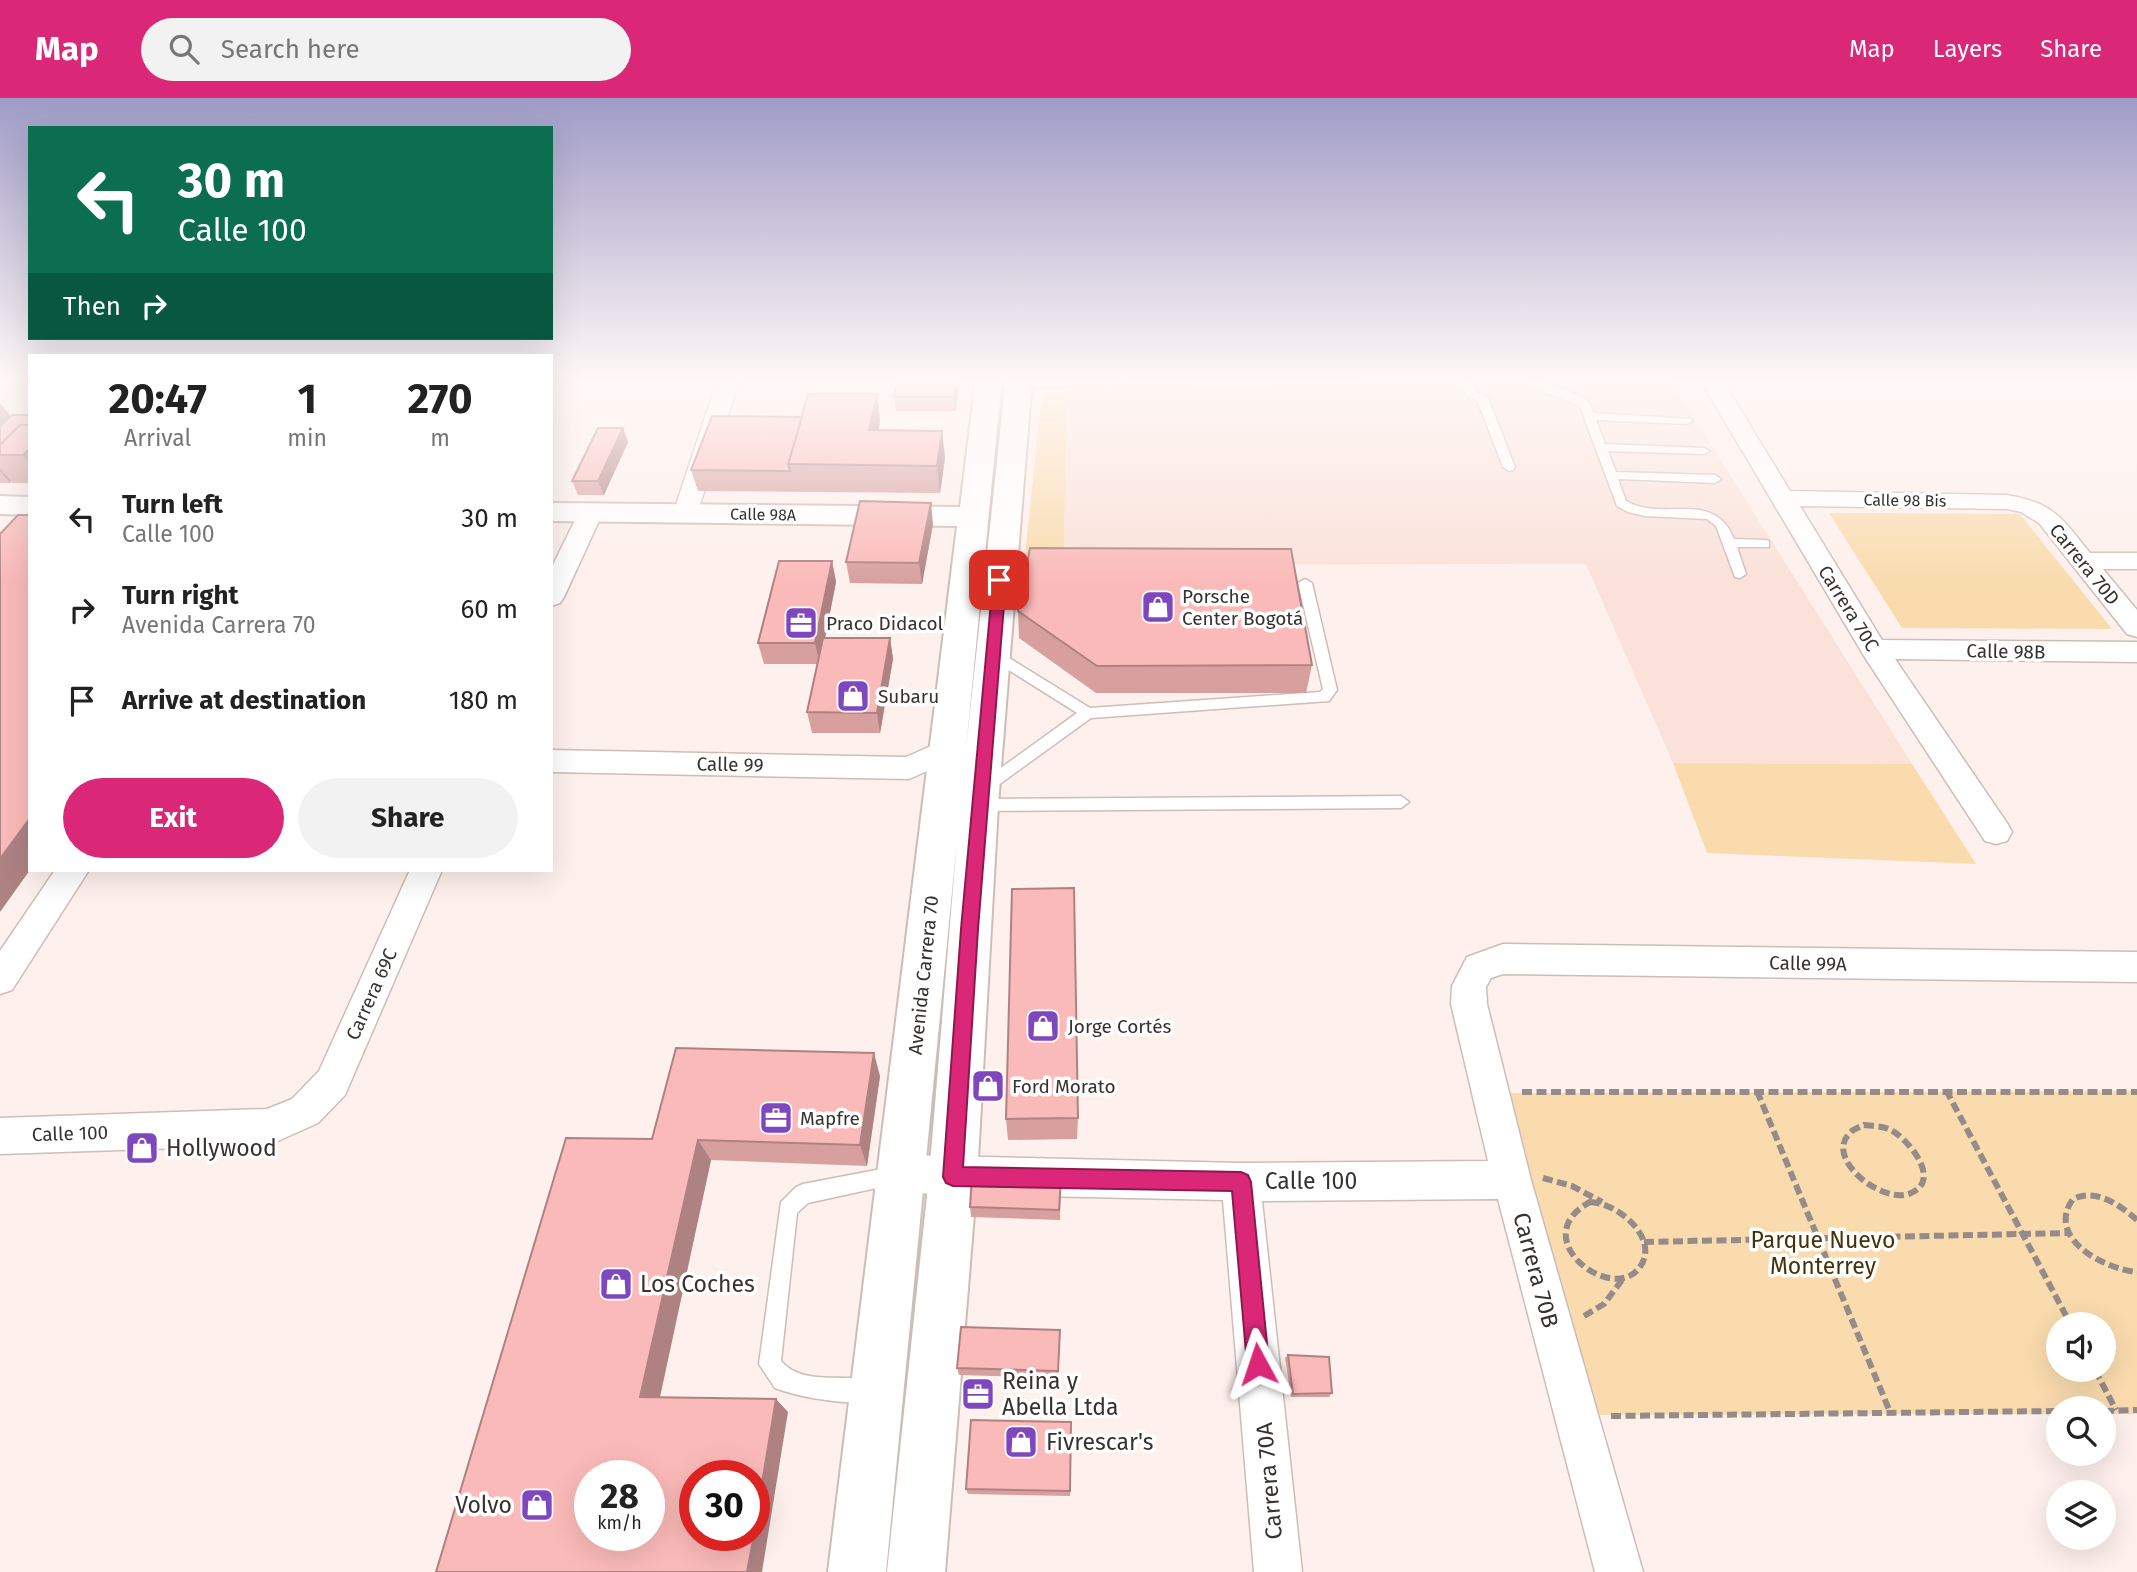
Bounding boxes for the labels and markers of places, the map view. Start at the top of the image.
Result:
pin [969,550,1029,610]
place label: Porsche Center Bogotá [1182,585,1303,630]
shop icon: Porsche Center Bogotá [1139,588,1177,626]
office icon: Praco Didacol [782,604,820,642]
place label: Praco Didacol [826,612,944,635]
shop icon: Subaru [834,677,872,715]
place label: Subaru [878,685,939,708]
shop icon: Jorge Cortés [1024,1007,1062,1045]
place label: Jorge Cortés [1068,1015,1172,1038]
shop icon: Ford Morato [969,1067,1007,1105]
place label: Ford Morato [1012,1075,1115,1098]
office icon: Mapfre [757,1099,795,1137]
place label: Mapfre [800,1107,860,1130]
shop icon: Hollywood [123,1129,161,1167]
place label: Hollywood [166,1134,277,1162]
shop icon: Los Coches [597,1265,635,1303]
place label: Los Coches [640,1270,755,1298]
place label: Reina y Abella Ltda [1002,1367,1118,1421]
office icon: Reina y Abella Ltda [959,1375,997,1413]
shop icon: Fivrescar's [1002,1423,1040,1461]
place label: Fivrescar's [1046,1428,1154,1456]
shop icon: Volvo [518,1486,556,1524]
place label: Volvo [455,1491,512,1519]

